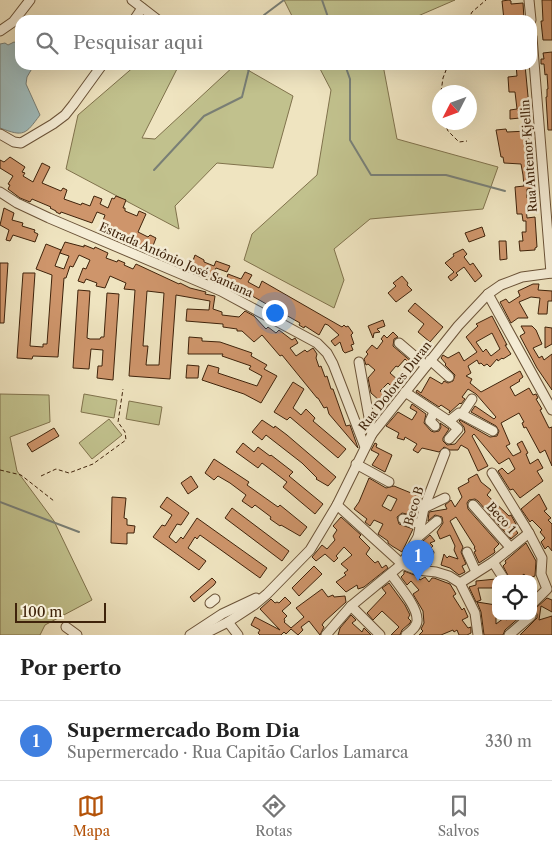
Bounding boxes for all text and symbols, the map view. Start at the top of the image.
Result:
search box [15,15,537,70]
icon: search [33,29,61,57]
text: Pesquisar aqui [73,31,203,54]
north arrow [432,85,477,130]
street label: Rua Antenor Kjellin [517,99,540,213]
street label: Estrada Antônio José Santana [97,219,256,301]
your location [262,300,288,326]
street label: Rua Dolores Duran [355,338,435,433]
street label: Beco B [400,484,427,527]
street label: Beco 1 [483,499,519,536]
pin: 1 [402,540,434,581]
map controls [492,575,537,620]
button: locate [492,575,537,620]
scale bar [15,600,106,623]
text: 100 m [22,603,62,621]
text: Por perto [20,655,121,680]
text: Supermercado Bom Dia [67,719,300,742]
text: 1 [32,731,40,751]
text: 330 m [485,731,532,751]
text: Supermercado · Rua Capitão Carlos Lamarca [67,742,408,762]
tab: Mapa [73,792,110,840]
tab: Rotas [255,792,292,840]
tab: Salvos [438,792,479,840]

